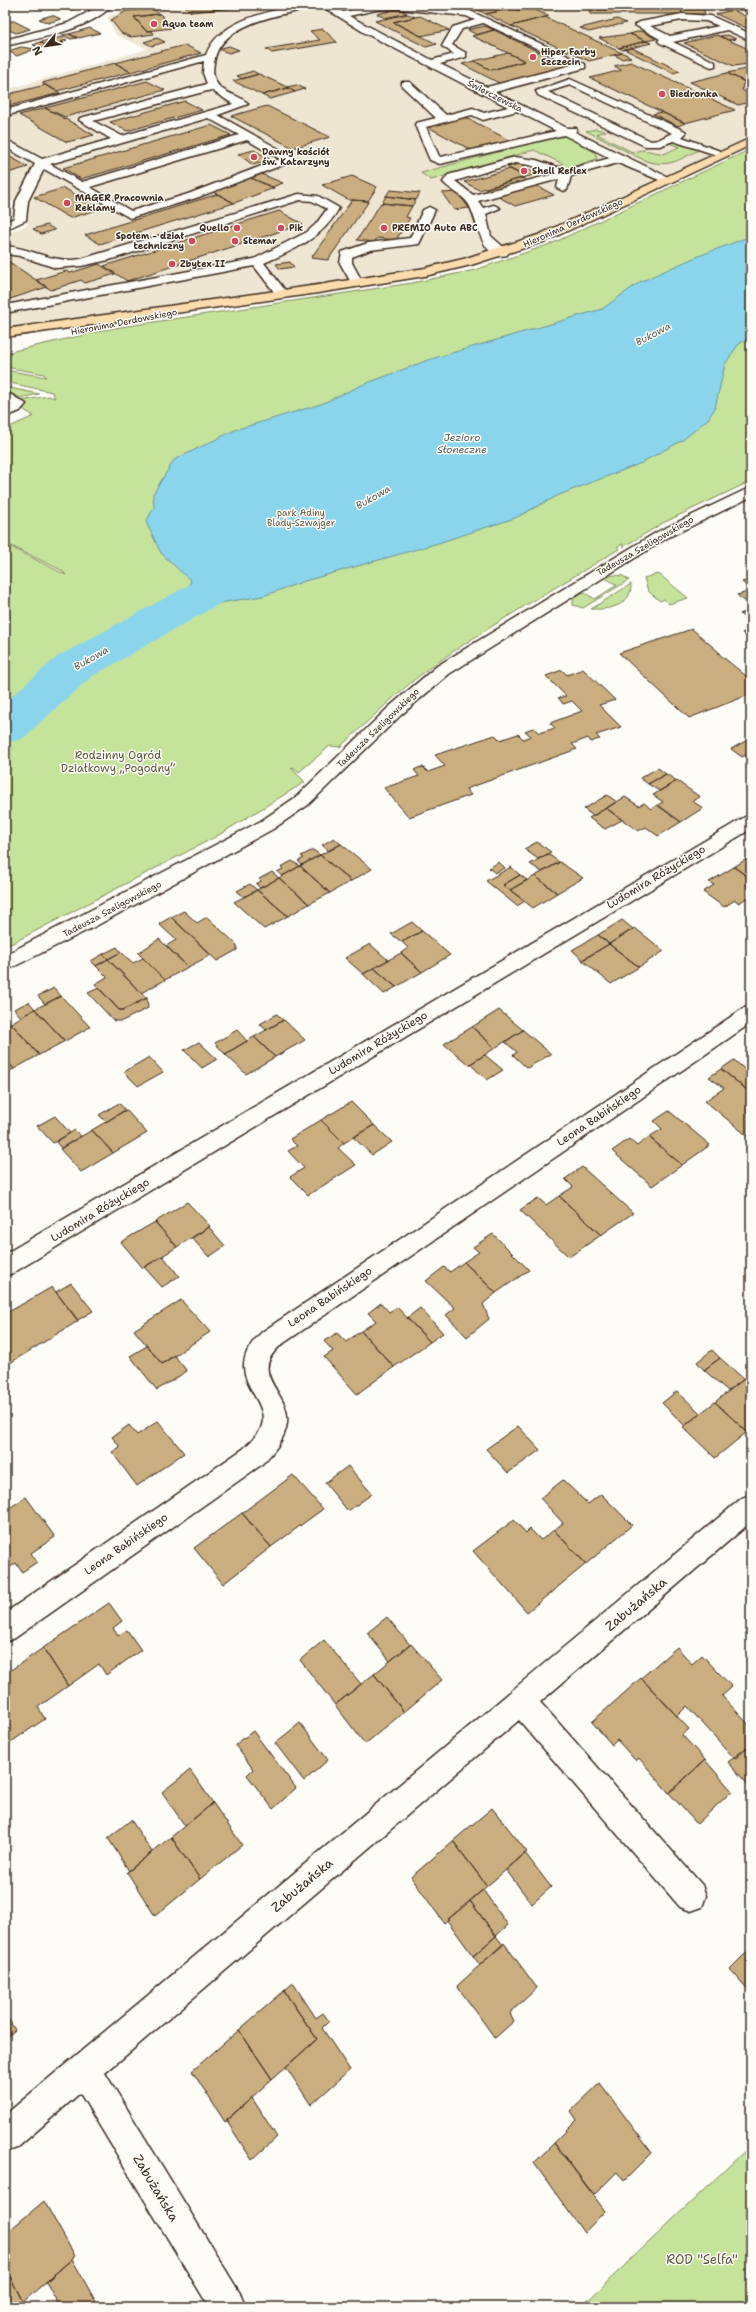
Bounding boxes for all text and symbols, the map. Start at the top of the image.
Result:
place label: Aqua team [162,18,214,30]
marker: Aqua team [149,19,159,29]
north arrow [26,26,66,66]
text: N [29,43,46,58]
place label: Hiper Farby Szczecin [541,46,596,68]
marker: Hiper Farby Szczecin [528,52,538,62]
street label: Świerczewska [465,76,525,115]
place label: Biedronka [670,88,719,100]
marker: Biedronka [657,89,667,99]
place label: Dawny kościół św. Katarzyny [262,146,330,168]
marker: Dawny kościół św. Katarzyny [249,152,259,162]
place label: Shell Reflex [532,165,587,177]
marker: Shell Reflex [519,166,529,176]
place label: MAGER Pracownia Reklamy [75,192,165,214]
street label: Hieronima Derdowskiego [521,196,625,250]
marker: MAGER Pracownia Reklamy [62,198,72,208]
place label: Quello [199,222,229,234]
place label: Pik [289,222,303,234]
place label: PREMIO Auto ABC [392,222,478,234]
marker: Quello [232,223,242,233]
marker: Pik [276,223,286,233]
marker: PREMIO Auto ABC [379,223,389,233]
place label: Społem - dział techniczny [116,230,184,252]
place label: Stemar [243,235,277,247]
marker: Społem - dział techniczny [187,236,197,246]
marker: Stemar [230,236,240,246]
place label: Zbytex II [180,258,225,270]
marker: Zbytex II [167,259,177,269]
street label: Hieronima Derdowskiego [70,306,178,338]
water label: Bukowa [633,319,673,349]
water label: Jezioro Słoneczne [437,431,487,456]
water label: Bukowa [353,482,393,512]
park label: park Adiny Blady-Szwajger [267,507,335,529]
street label: Tadeusza Szeligowskiego [594,513,696,579]
water label: Bukowa [71,643,111,673]
street label: Tadeusza Szeligowskiego [334,686,422,770]
park label: Rodzinny Ogród Działkowy „Pogodny” [61,748,176,776]
street label: Ludomira Różyckiego [604,841,708,912]
street label: Tadeusza Szeligowskiego [61,878,163,940]
street label: Ludomira Różyckiego [326,1007,430,1078]
street label: Leona Babińskiego [554,1082,644,1150]
street label: Ludomira Różyckiego [48,1174,152,1245]
street label: Leona Babińskiego [285,1263,375,1331]
street label: Leona Babińskiego [81,1509,171,1578]
street label: Zabużańska [602,1573,670,1635]
street label: Zabużańska [268,1854,336,1916]
street label: Zabużańska [129,2151,183,2225]
park label: ROD "Selfa" [666,2251,738,2268]

